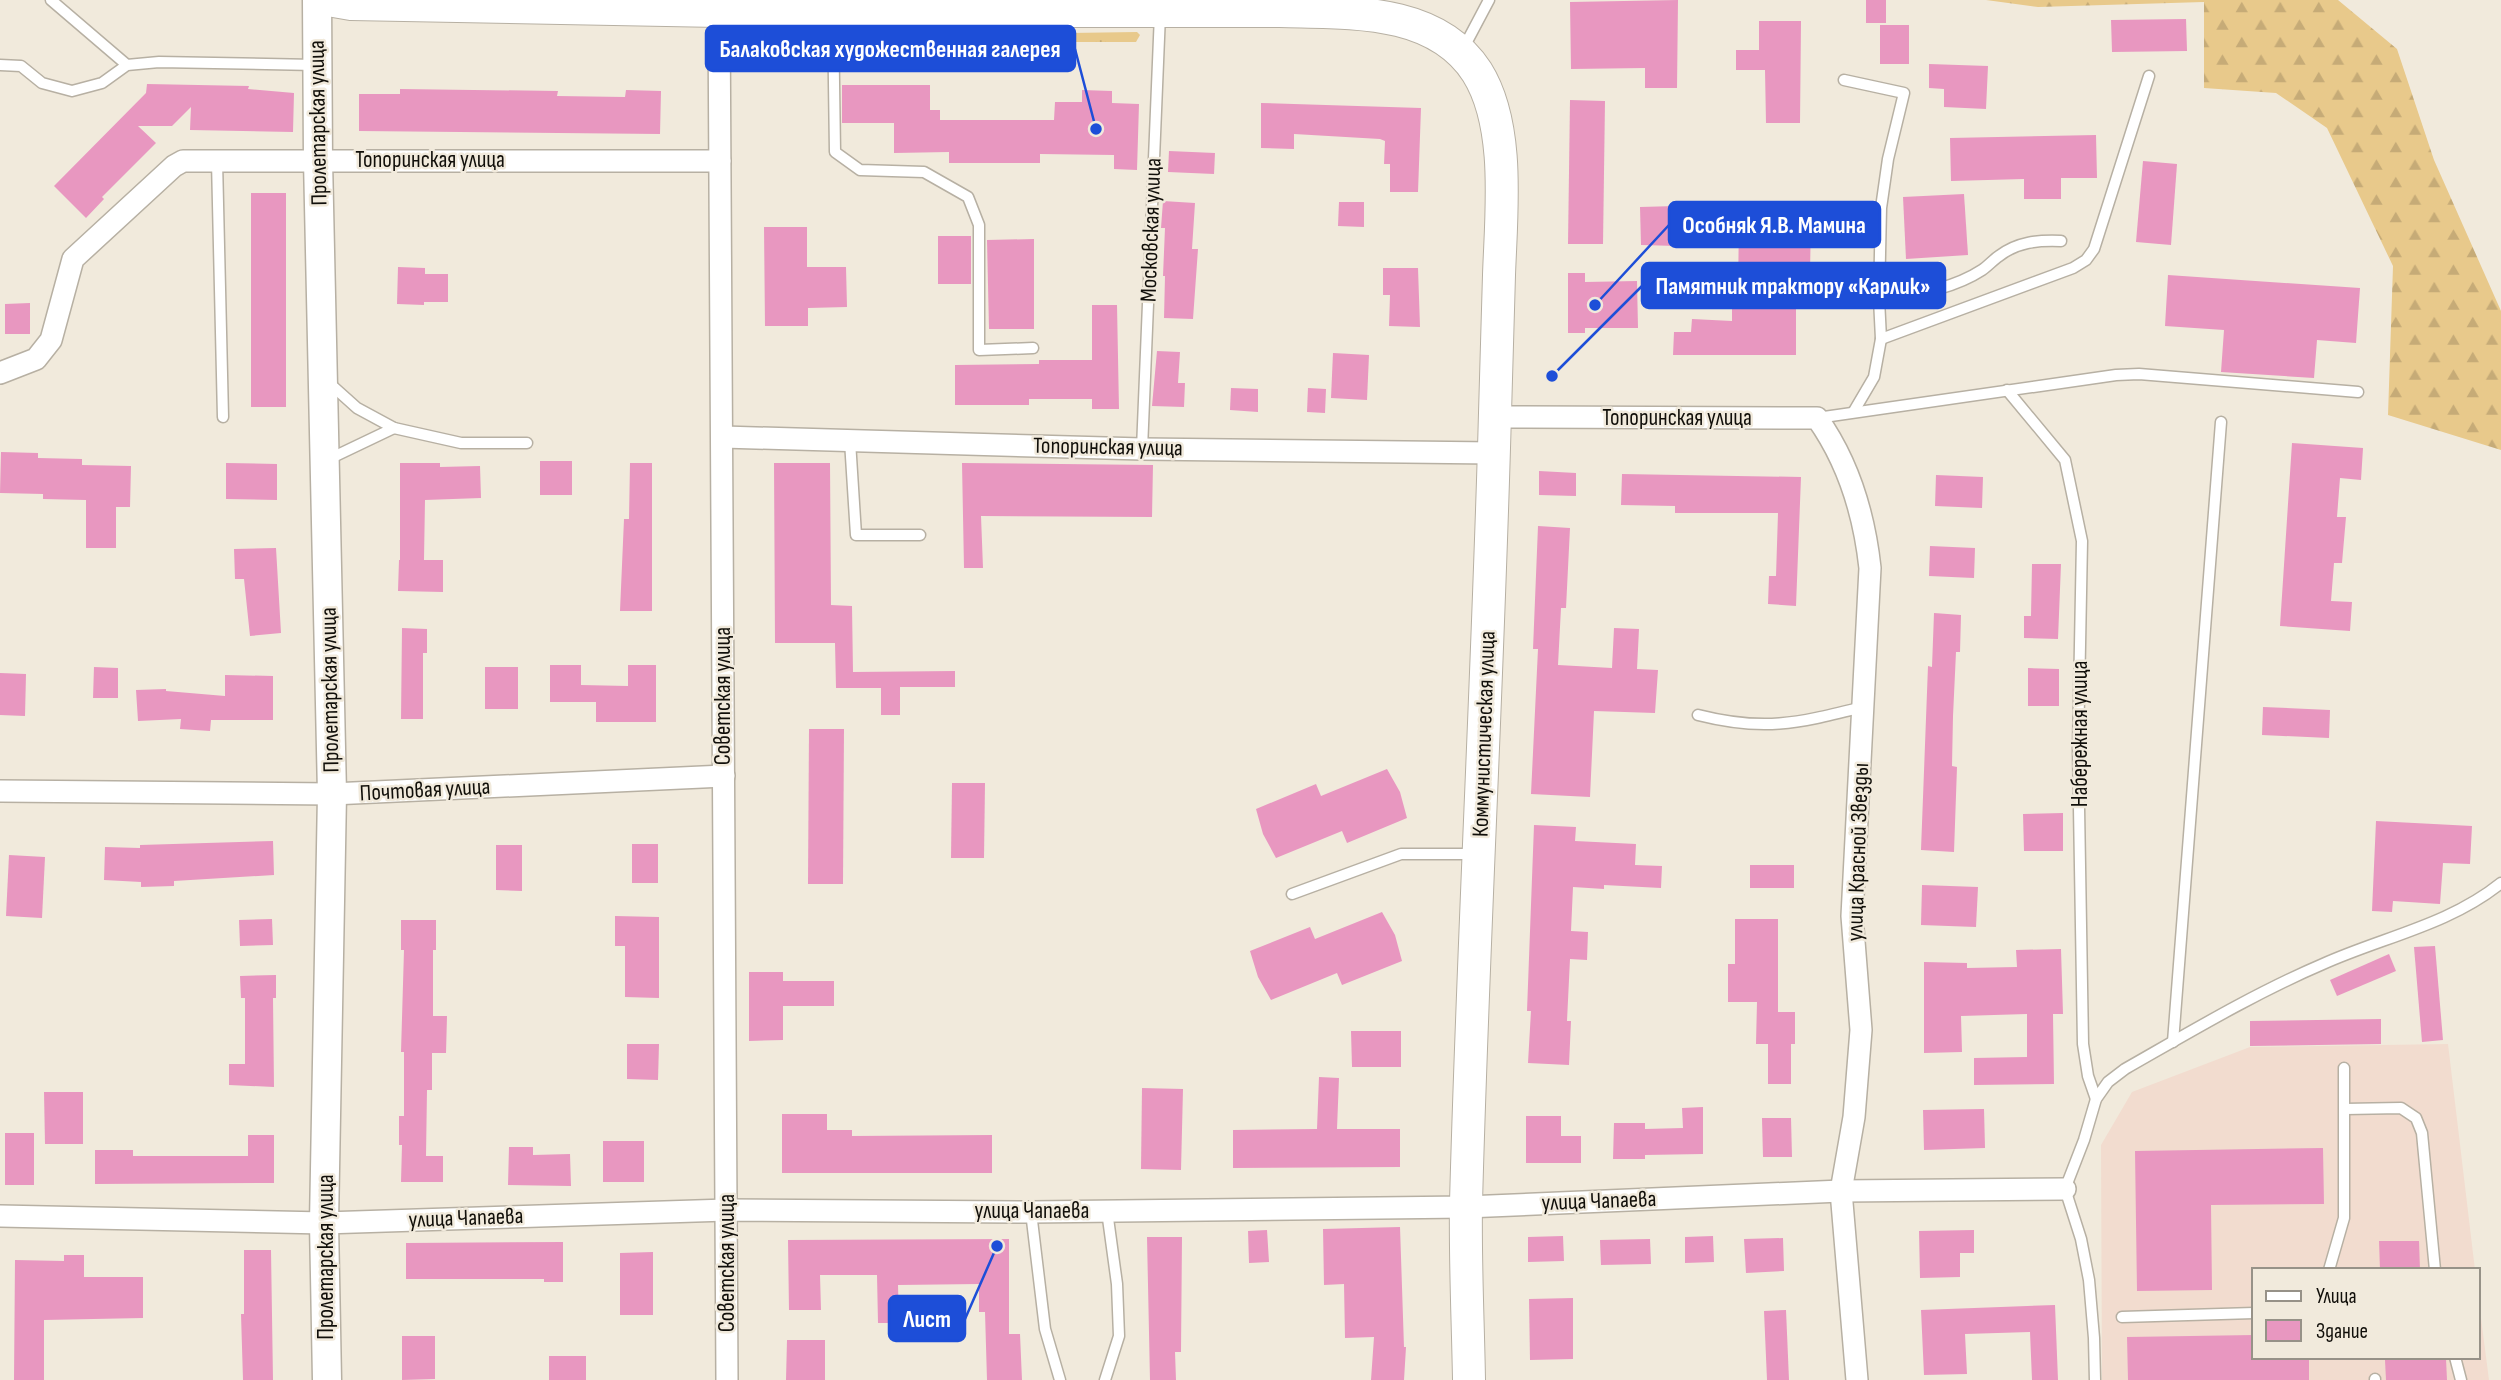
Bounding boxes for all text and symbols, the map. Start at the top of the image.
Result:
callout: Балаковская художественная галерея [706,26,1075,71]
text: Балаковская художественная галерея [719,35,1061,64]
street label: Пролетарская улица [303,40,333,206]
street label: Топоринская улица [355,146,505,174]
street label: Московская улица [1134,157,1168,303]
callout: Особняк Я.В. Мамина [1669,202,1880,247]
text: Особняк Я.В. Мамина [1682,211,1866,240]
callout: Памятник трактору «Карлик» [1642,263,1945,308]
text: Памятник трактору «Карлик» [1656,272,1930,301]
street label: Топоринская улица [1602,404,1752,432]
street label: Топоринская улица [1033,432,1183,462]
street label: Пролетарская улица [315,607,345,773]
street label: Советская улица [709,627,737,765]
street label: Коммунистическая улица [1466,630,1502,838]
street label: Набережная улица [2066,661,2094,807]
street label: улица Красной Звезды [1841,762,1875,942]
street label: Почтовая улица [359,773,491,807]
street label: Пролетарская улица [312,1174,340,1340]
street label: улица Чапаева [1541,1185,1657,1217]
street label: Советская улица [713,1194,741,1332]
street label: улица Чапаева [975,1197,1089,1225]
street label: улица Чапаева [408,1202,524,1234]
legend [2252,1268,2480,1359]
text: Улица [2316,1284,2357,1309]
callout: Лист [889,1296,965,1341]
text: Лист [902,1305,951,1334]
text: Здание [2316,1319,2368,1344]

